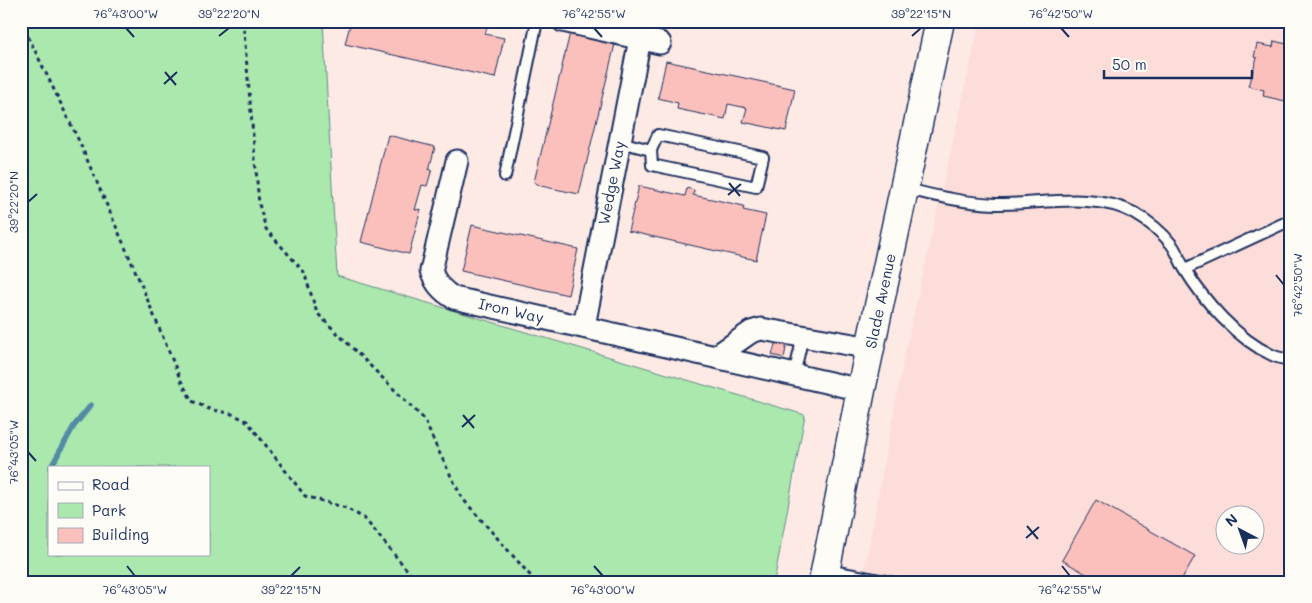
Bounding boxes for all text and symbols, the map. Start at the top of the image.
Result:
text: 76°43'00"W [94,5,158,21]
text: 39°22'20"N [198,5,260,21]
text: 76°42'55"W [562,5,626,21]
text: 39°22'15"N [891,5,951,21]
text: 76°42'50"W [1029,5,1093,21]
scale bar [1104,48,1252,80]
text: 50 m [1112,54,1147,74]
street label: Wedge Way [593,139,629,226]
text: 39°22'20"N [5,171,21,233]
street label: Slade Avenue [860,251,900,350]
text: 76°42'50"W [1289,253,1305,317]
street label: Iron Way [477,293,546,327]
text: 76°43'05"W [5,420,21,484]
legend [48,466,210,556]
text: Road [92,474,129,494]
text: Park [92,500,126,520]
north arrow [1214,506,1264,556]
text: N [1221,509,1241,530]
text: Building [92,524,149,544]
text: 76°43'05"W [103,581,167,597]
text: 39°22'15"N [261,581,321,597]
text: 76°43'00"W [571,581,635,597]
text: 76°42'55"W [1038,581,1102,597]

